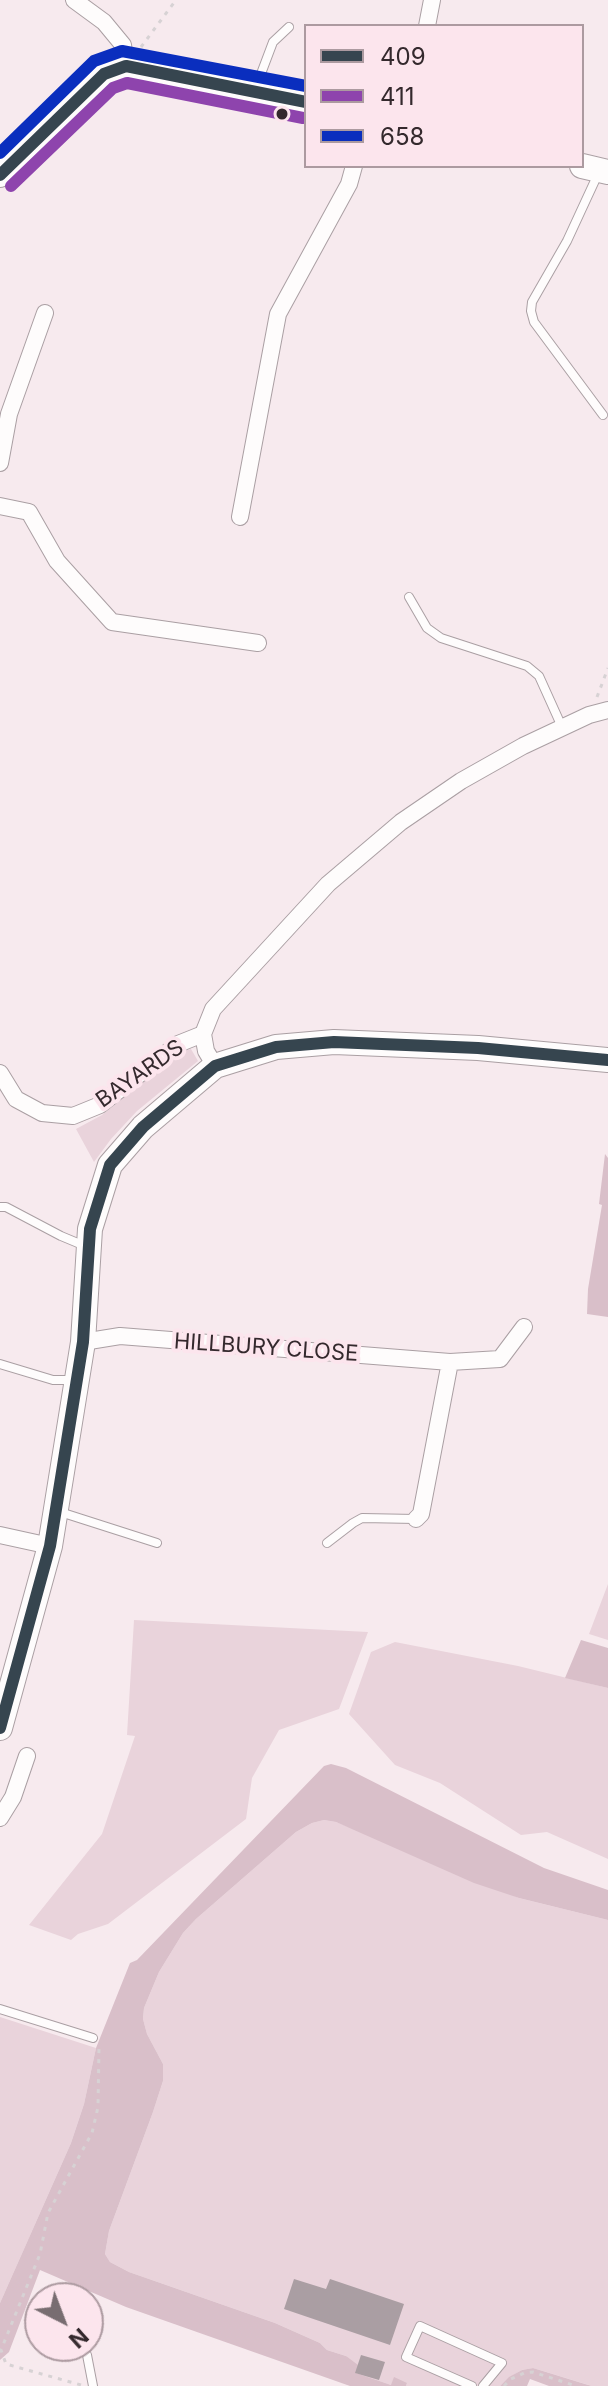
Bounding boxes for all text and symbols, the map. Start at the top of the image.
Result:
legend [304,24,584,168]
text: 409 [380,42,426,71]
text: 411 [380,82,415,111]
unlabelled marker [274,106,290,122]
text: 658 [380,122,424,151]
street label: BAYARDS [91,1034,189,1114]
street label: HILLBURY CLOSE [173,1328,359,1368]
north arrow [24,2282,104,2362]
text: N [64,2323,94,2354]

